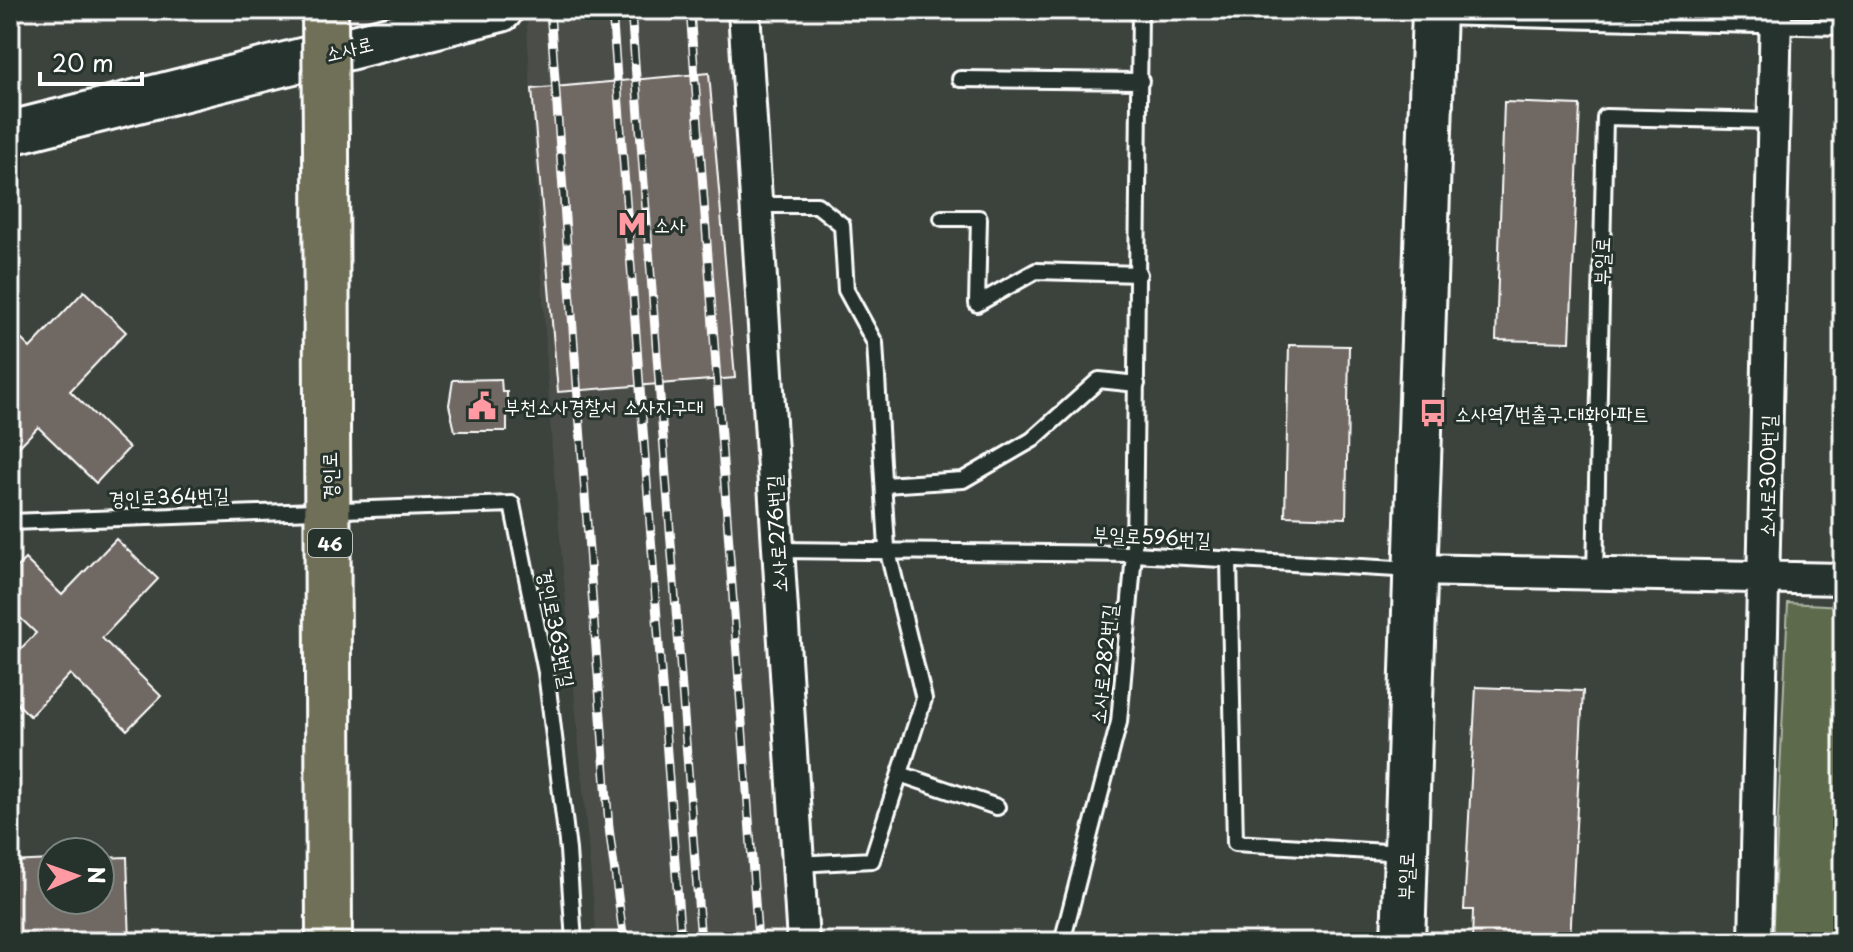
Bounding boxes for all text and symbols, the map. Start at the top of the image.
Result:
street label: 소사로 [322,28,376,68]
scale bar [40,36,142,86]
text: 20 m [52,44,114,80]
metro station icon: 소사 [617,209,647,239]
place label: 소사 [654,209,686,239]
street label: 부일로 [1585,236,1617,286]
public building icon: 부천소사경찰서 소사지구대 [467,391,497,421]
place label: 부천소사경찰서 소사지구대 [504,391,704,421]
bus stop icon: 소사역7번출구.대화아파트 [1418,398,1448,428]
place label: 소사역7번출구.대화아파트 [1455,398,1649,428]
street label: 소사로300번길 [1751,414,1783,538]
street label: 경인로 [314,452,344,500]
street label: 소사로276번길 [758,474,794,594]
street label: 경인로364번길 [108,479,230,513]
street label: 부일로596번길 [1092,518,1212,554]
road number: 46 [308,529,352,557]
street label: 경인로363번길 [531,566,583,690]
street label: 소사로282번길 [1082,602,1124,726]
north arrow [36,836,116,916]
street label: 부일로 [1389,851,1421,901]
text: N [81,866,114,885]

